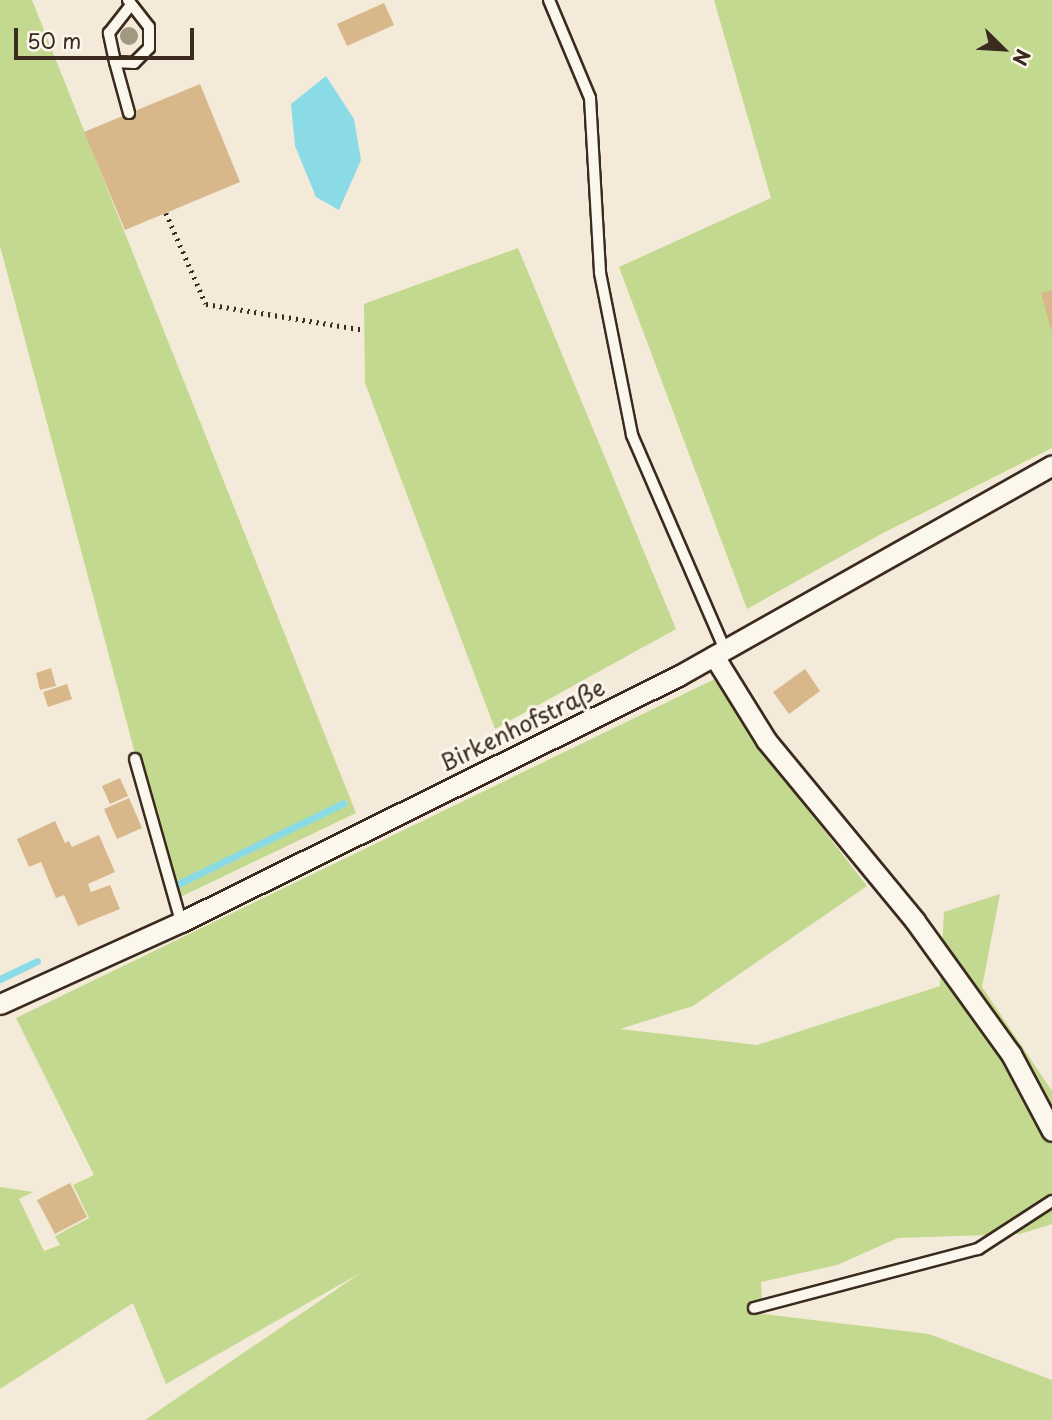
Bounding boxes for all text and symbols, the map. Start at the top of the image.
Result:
scale bar [18,14,198,58]
north arrow [968,14,1038,84]
text: 50 m [27,24,81,56]
text: N [1006,45,1038,70]
street label: Birkenhofstraße [435,673,609,777]

